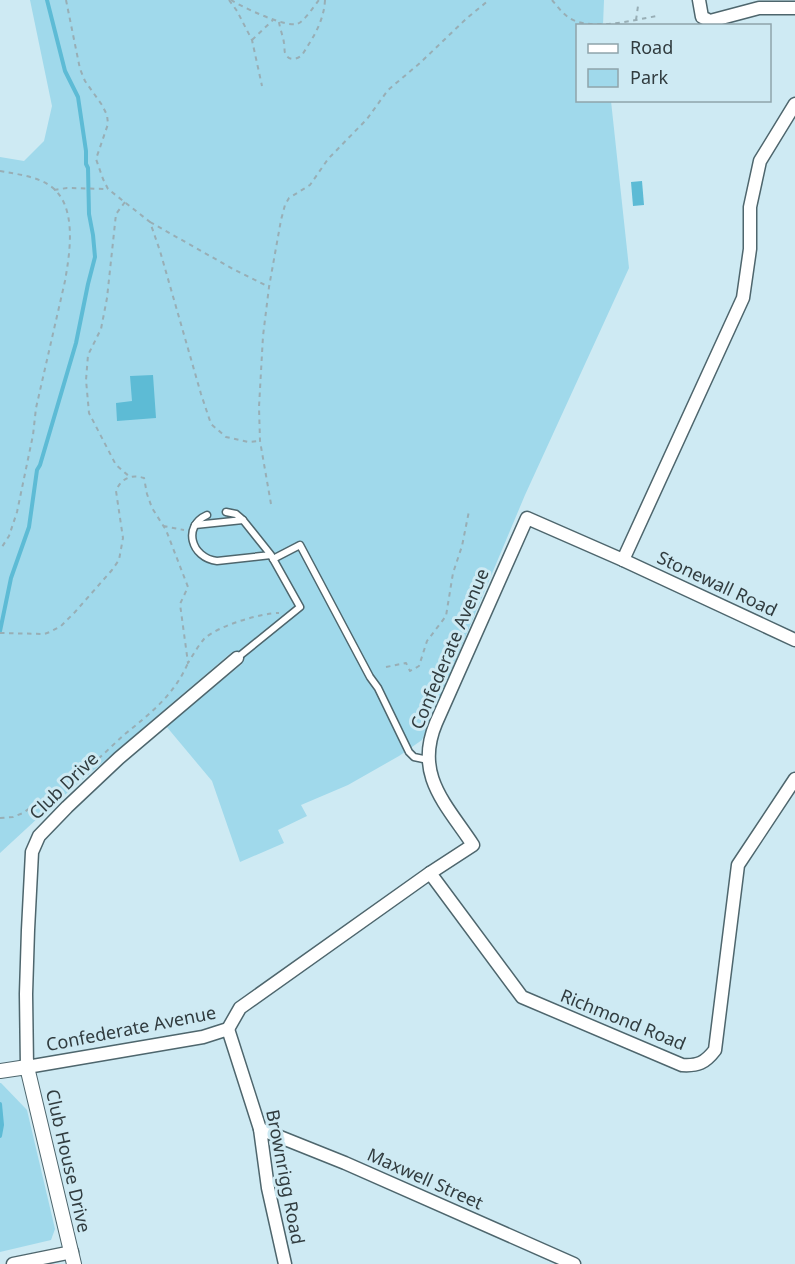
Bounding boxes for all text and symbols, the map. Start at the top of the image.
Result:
legend [576,24,771,102]
text: Road [630,35,673,59]
text: Park [630,65,668,89]
street label: Stonewall Road [654,545,781,621]
street label: Confederate Avenue [404,564,494,733]
street label: Club Drive [24,746,103,824]
street label: Richmond Road [557,983,690,1055]
street label: Confederate Avenue [44,1000,218,1056]
street label: Club House Drive [41,1087,97,1235]
street label: Brownrigg Road [261,1107,311,1246]
street label: Maxwell Street [364,1142,488,1215]

